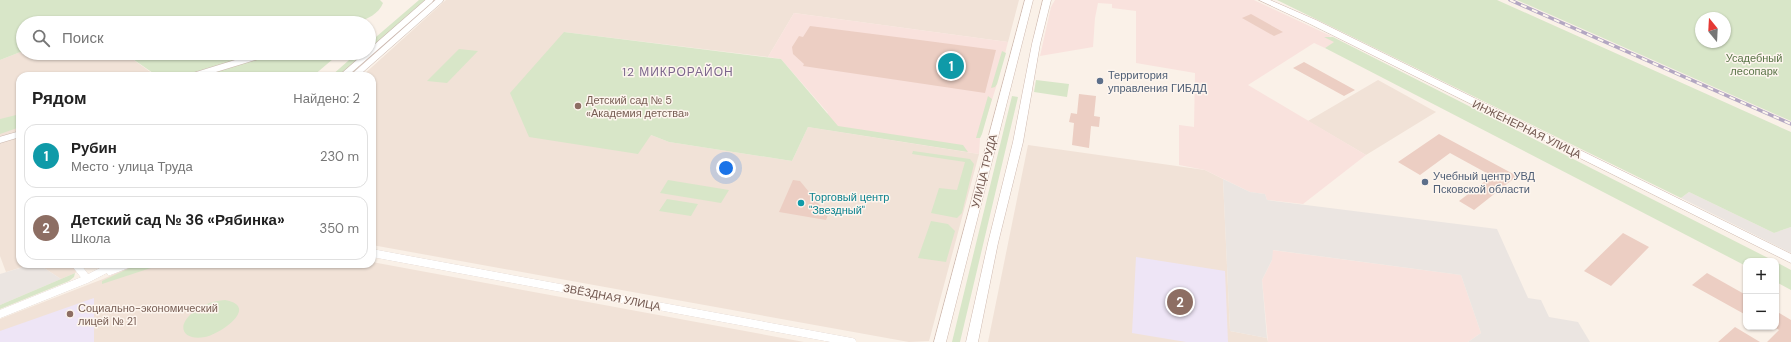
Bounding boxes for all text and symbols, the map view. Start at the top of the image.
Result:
north arrow [1695,12,1731,48]
search box [16,16,376,60]
icon: search [30,27,52,49]
text: Поиск [62,28,104,48]
pin: 1 [938,51,964,81]
park label: Усадебный лесопарк [1726,51,1782,78]
district label: 12 МИКРОРАЙОН [622,64,734,80]
place label: Территория управления ГИБДД [1108,68,1207,95]
marker: Территория управления ГИБДД [1095,76,1105,86]
text: Рядом [32,87,87,109]
text: Найдено: 2 [293,90,360,107]
place label: Детский сад № 5 «Академия детства» [586,93,689,120]
street label: ИНЖЕНЕРНАЯ УЛИЦА [1470,97,1584,162]
marker: Детский сад № 5 «Академия детства» [573,101,583,111]
street label: УЛИЦА ТРУДА [968,132,1000,209]
text: Рубин [71,138,117,158]
text: 1 [44,148,48,165]
text: 230 m [320,148,359,165]
text: Место · улица Труда [71,158,193,175]
your location [716,158,736,178]
place label: Учебный центр УВД Псковской области [1433,169,1536,196]
marker: Учебный центр УВД Псковской области [1420,177,1430,187]
place label: Торговый центр "Звездный" [809,190,889,217]
marker: Торговый центр "Звездный" [796,198,806,208]
text: Детский сад № 36 «Рябинка» [71,210,285,230]
text: 2 [42,220,50,237]
text: 350 m [319,220,359,237]
text: Школа [71,230,111,247]
map controls [1743,258,1779,330]
button: + [1743,258,1779,294]
street label: ЗВЁЗДНАЯ УЛИЦА [562,281,662,313]
pin: 2 [1167,287,1193,317]
button: − [1743,294,1779,330]
place label: Социально-экономический лицей № 21 [78,301,218,328]
marker: Социально-экономический лицей № 21 [65,309,75,319]

